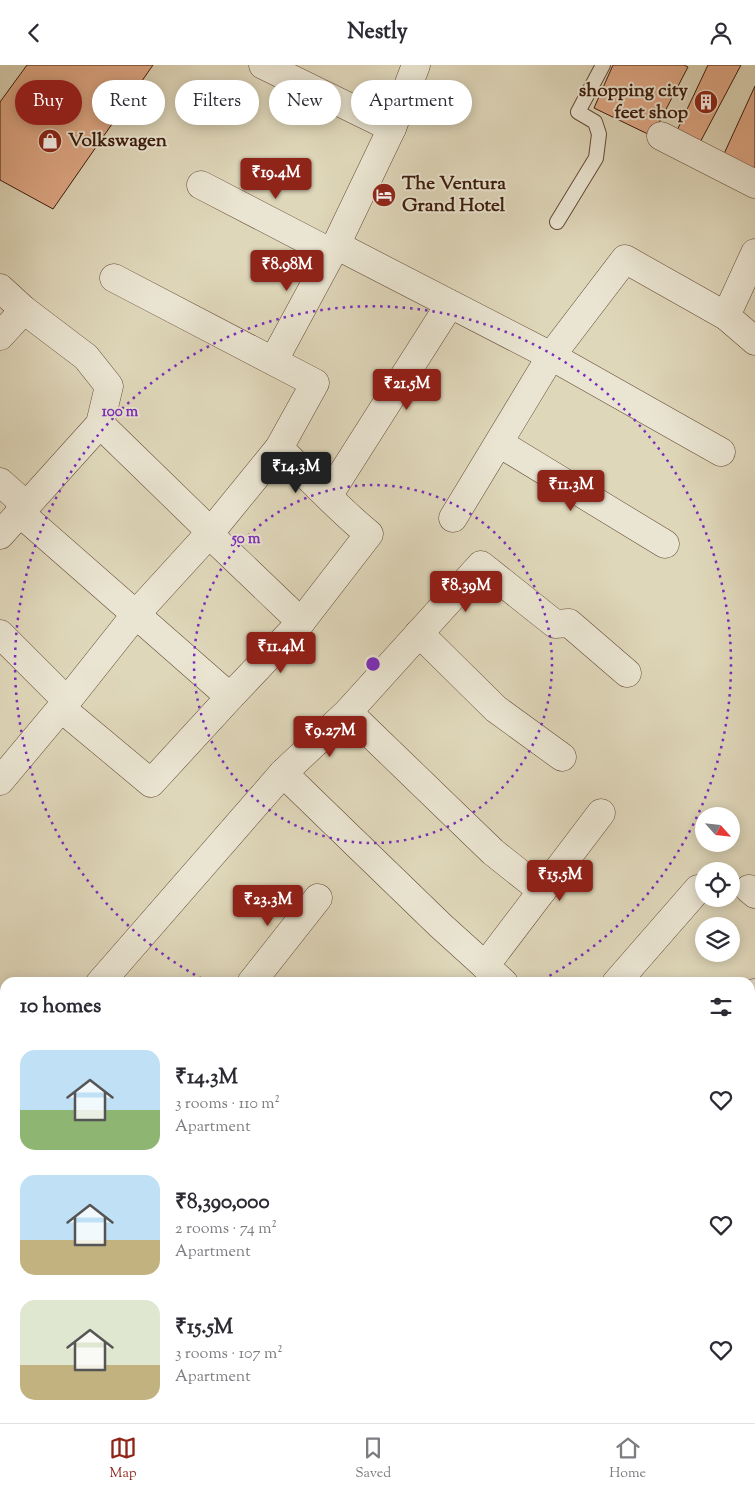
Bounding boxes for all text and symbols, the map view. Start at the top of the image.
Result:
text: Nestly [347,17,408,49]
icon: back [20,19,48,47]
icon: person [707,19,735,47]
place label: shopping city feet shop [579,78,689,127]
chip: Buy [15,80,82,125]
chip: Rent [92,80,165,125]
chip: Filters [175,80,259,125]
chip: New [269,80,341,125]
chip: Apartment [351,80,472,125]
building icon: shopping city feet shop [693,89,719,115]
shop icon: Volkswagen [37,128,63,154]
place label: Volkswagen [68,128,168,155]
pin: ₹19.4M [235,157,317,200]
text: ₹19.4M [251,162,301,185]
place label: The Ventura Grand Hotel [402,171,506,220]
hotel icon: The Ventura Grand Hotel [371,182,397,208]
pin: ₹8.98M [246,249,328,292]
text: ₹8.98M [261,254,313,277]
pin: ₹21.5M [366,369,448,411]
text: ₹21.5M [384,373,430,396]
text: 100 m [102,402,139,423]
pin: ₹14.3M [255,451,337,494]
text: ₹14.3M [272,456,320,479]
pin: ₹11.3M [530,469,612,512]
text: ₹11.3M [548,474,594,497]
text: 50 m [231,529,261,550]
pin: ₹8.39M [425,571,507,613]
text: ₹8.39M [441,575,491,598]
pin: ₹11.4M [240,631,322,674]
text: ₹11.4M [258,636,304,659]
centre of rings [364,655,382,673]
pin: ₹9.27M [289,715,371,758]
text: ₹9.27M [305,720,355,743]
north arrow [695,807,740,853]
map controls [695,807,740,962]
pin: ₹15.5M [519,859,601,902]
button: locate [695,862,740,907]
text: ₹15.5M [538,864,582,887]
pin: ₹23.3M [227,885,309,927]
text: ₹23.3M [244,889,292,912]
button: layers [695,917,740,962]
text: 10 homes [20,992,101,1022]
icon: filters [707,993,735,1021]
text: ₹14.3M [175,1063,238,1093]
icon: home [60,1070,120,1130]
icon: heart [707,1086,735,1114]
text: 3 rooms · 110 m² [175,1093,280,1116]
text: Apartment [175,1116,251,1139]
text: ₹8,390,000 [175,1188,270,1218]
icon: home [60,1195,120,1255]
icon: heart [707,1211,735,1239]
text: 2 rooms · 74 m² [175,1218,277,1241]
text: Apartment [175,1241,251,1264]
text: ₹15.5M [175,1313,233,1343]
icon: home [60,1320,120,1380]
icon: heart [707,1336,735,1364]
text: 3 rooms · 107 m² [175,1343,283,1366]
text: Apartment [175,1366,251,1389]
tab: Map [109,1434,137,1484]
tab: Saved [355,1434,391,1484]
tab: Home [609,1434,646,1484]

